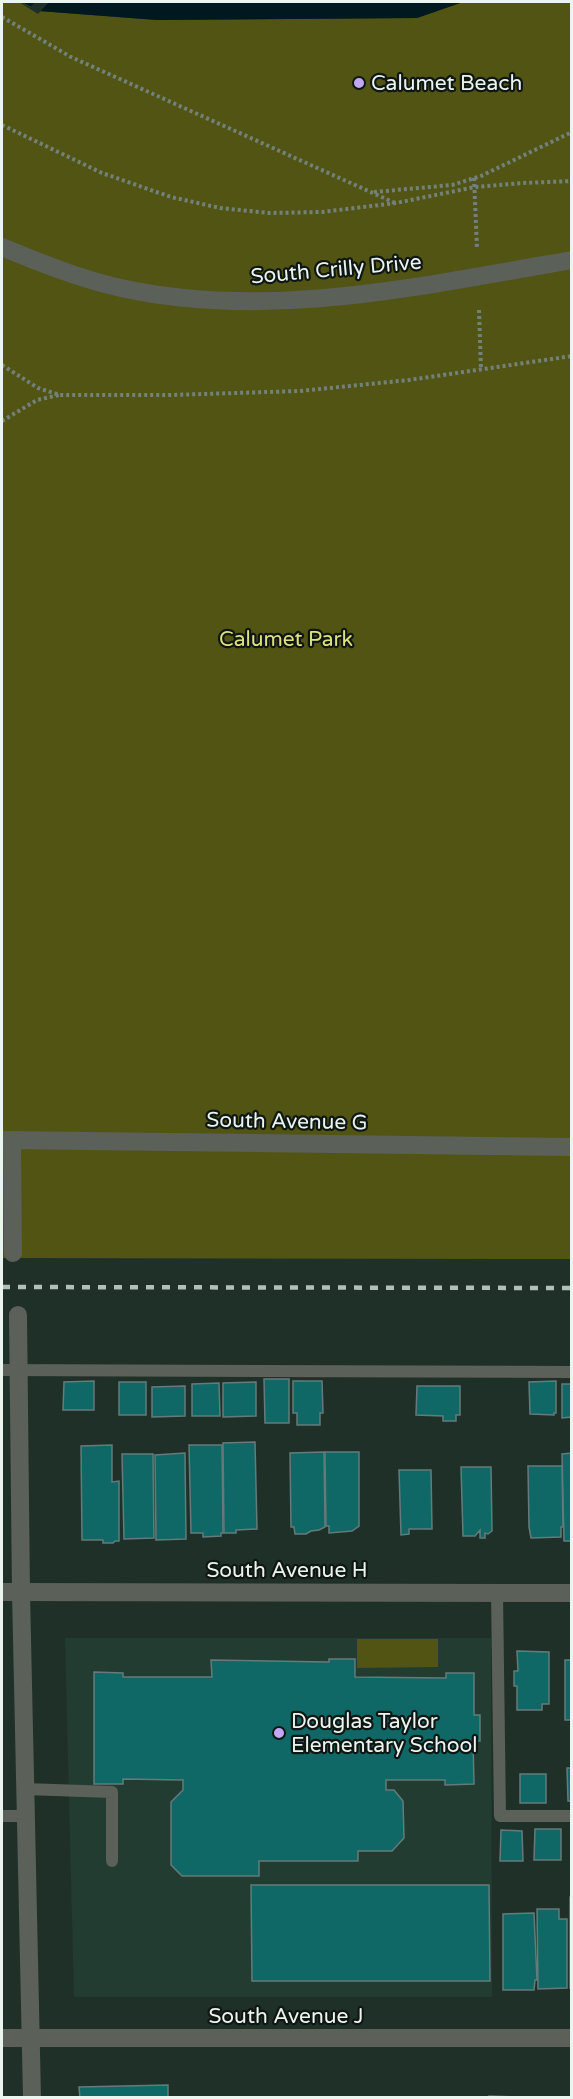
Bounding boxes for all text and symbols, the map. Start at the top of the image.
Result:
place label: Calumet Beach [371,71,522,96]
marker: Calumet Beach [352,76,366,90]
street label: South Crilly Drive [250,250,423,289]
park label: Calumet Park [219,627,353,652]
street label: South Avenue G [206,1108,368,1135]
street label: South Avenue H [206,1558,368,1583]
place label: Douglas Taylor Elementary School [291,1709,478,1758]
marker: Douglas Taylor Elementary School [272,1726,286,1740]
street label: South Avenue J [208,2004,364,2029]

